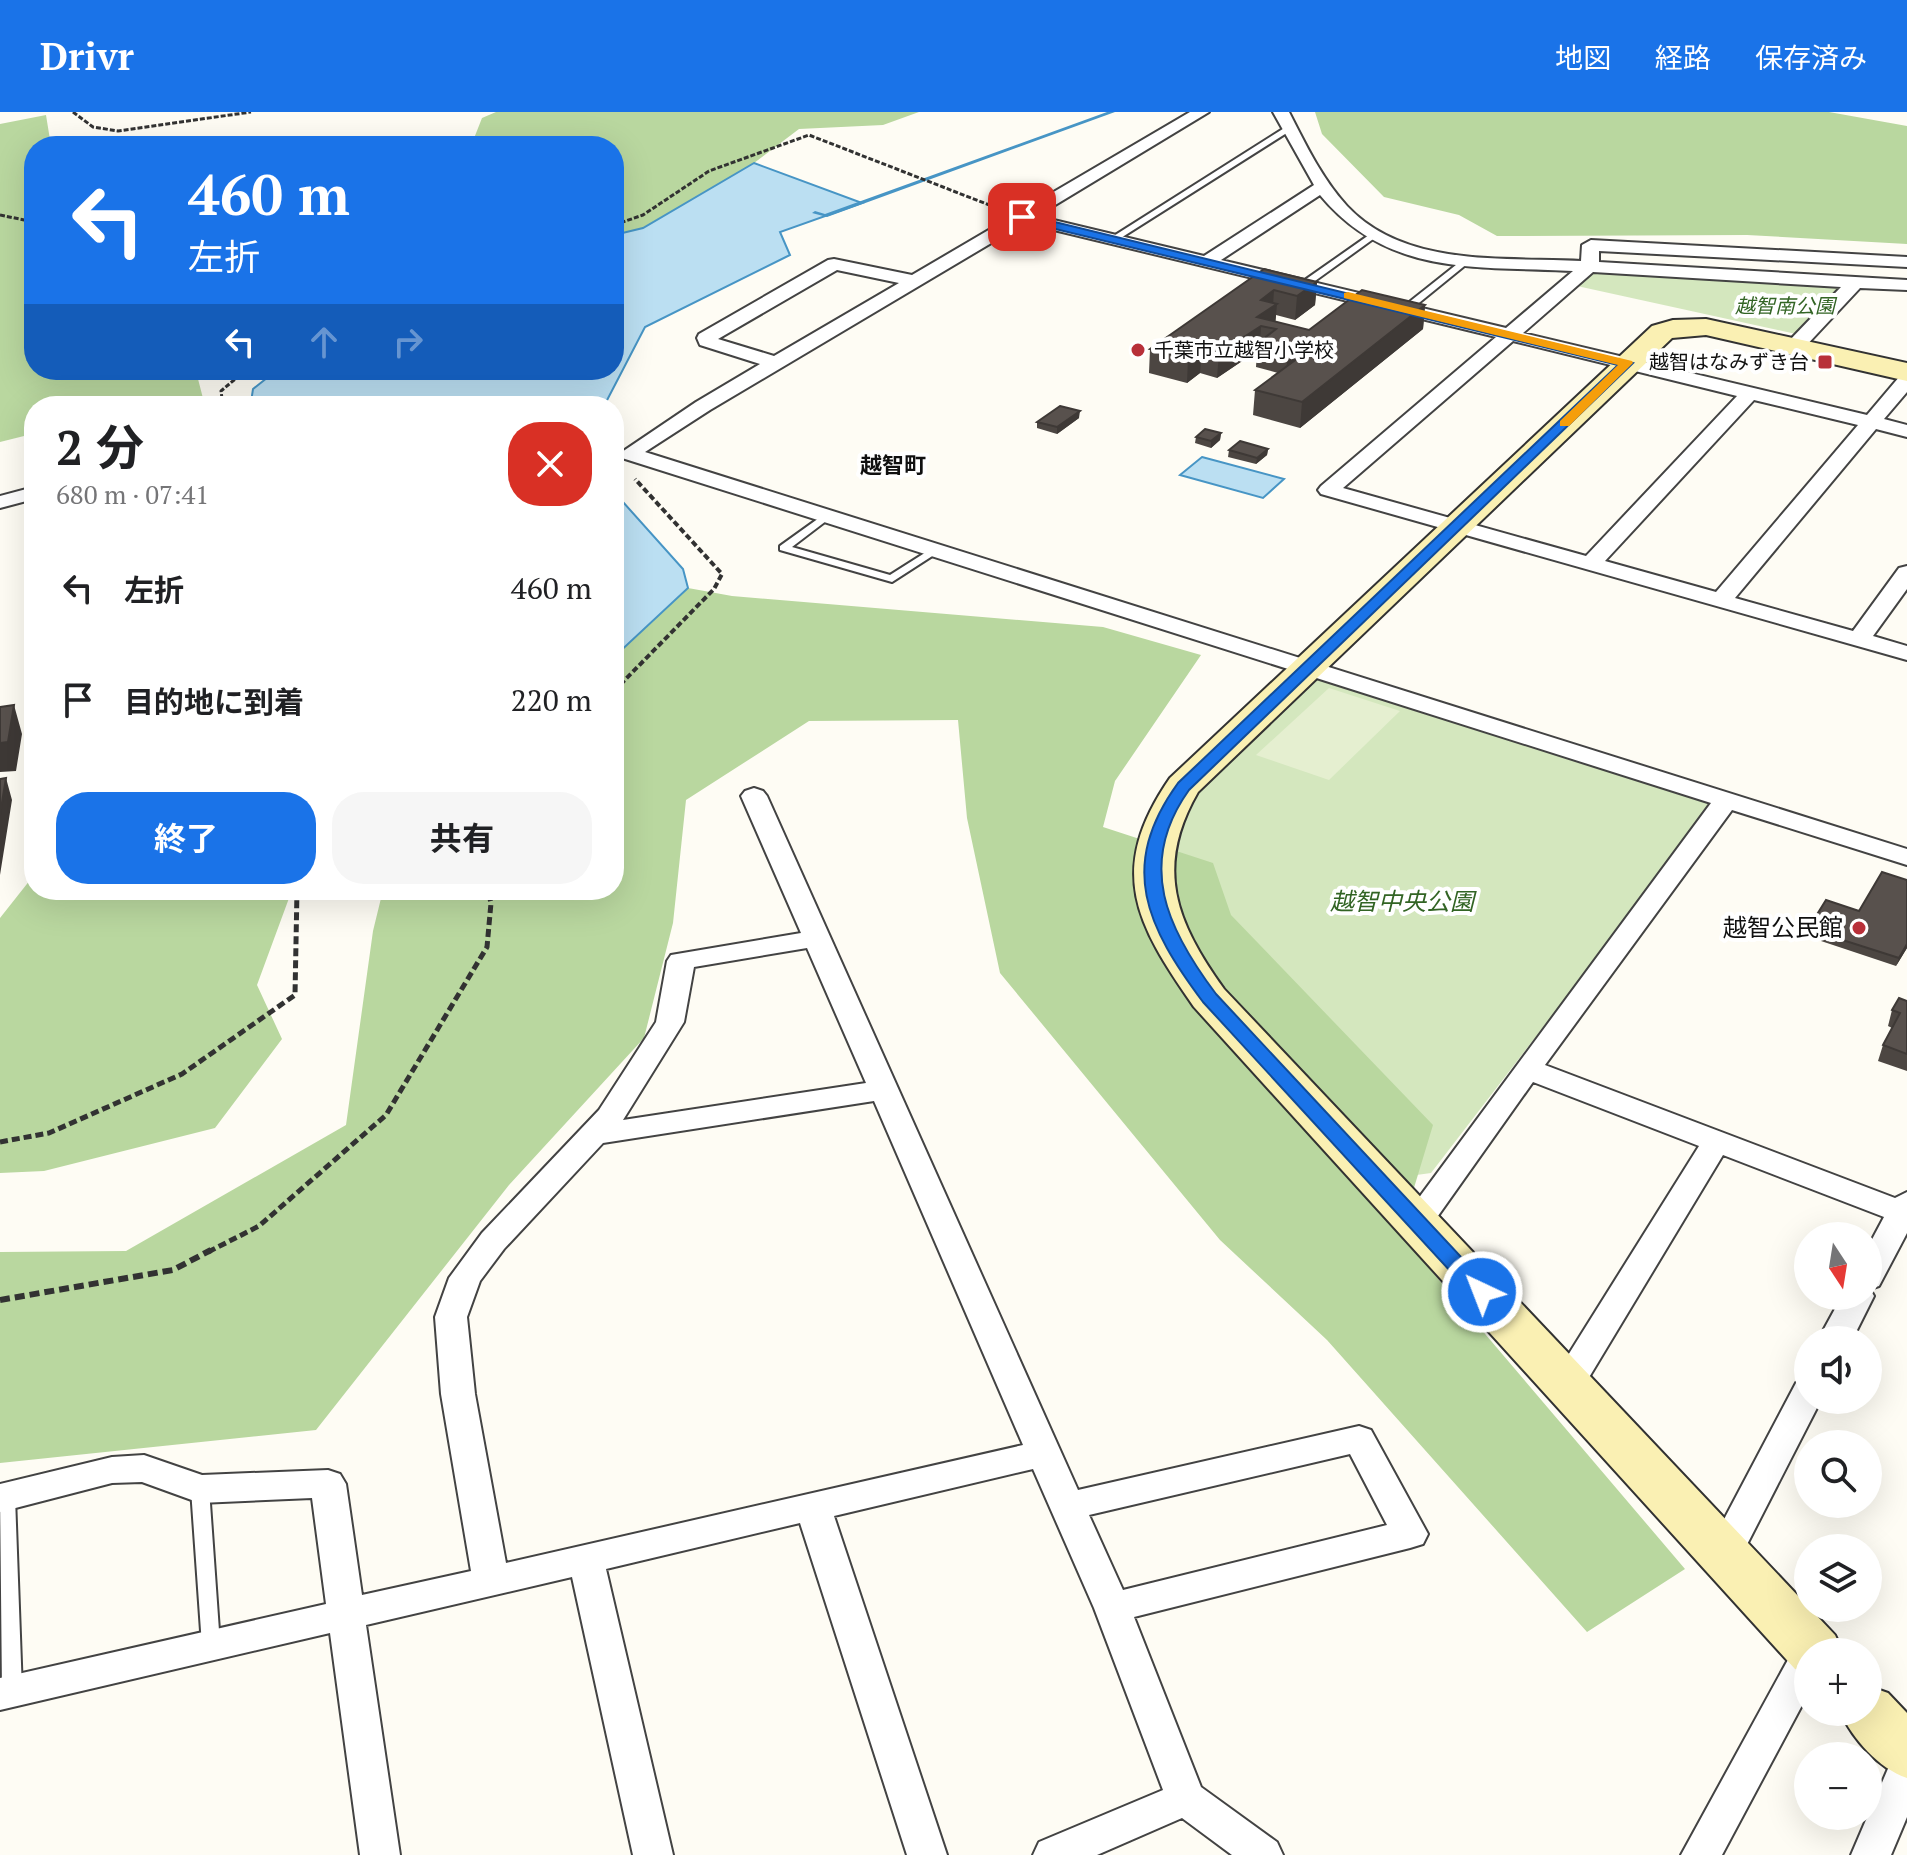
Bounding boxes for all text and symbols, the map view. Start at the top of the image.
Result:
text: Drivr [40,31,134,81]
text: 地図 [1555,39,1611,76]
text: 経路 [1655,39,1711,76]
text: 保存済み [1755,39,1867,76]
text: 460 m [188,157,350,231]
icon: left [56,168,160,272]
pin [988,183,1056,251]
icon: arrive [1000,195,1044,239]
text: 左折 [188,233,260,280]
park label: 越智南公園 [1735,292,1838,319]
icon: left [218,320,262,364]
icon: ahead [302,320,346,364]
icon: right [386,320,430,364]
place label: 千葉市立越智小学校 [1154,336,1334,363]
marker: 千葉市立越智小学校 [1129,341,1147,359]
place label: 越智はなみずき台 [1649,348,1809,375]
marker: 越智はなみずき台 [1816,353,1834,371]
text: 2 分 [56,415,144,479]
button: close [508,422,592,506]
district label: 越智町 [860,450,926,479]
text: 680 m · 07:41 [56,477,209,511]
icon: left [56,566,100,610]
text: 460 m [511,568,592,608]
text: 左折 [124,570,184,610]
icon: arrive [56,678,100,722]
text: 220 m [511,680,592,720]
text: 目的地に到着 [124,682,304,722]
button: 終了 [56,792,316,884]
button: 共有 [332,792,592,884]
park label: 越智中央公園 [1330,885,1477,917]
place label: 越智公民館 [1723,911,1843,943]
marker: 越智公民館 [1850,919,1868,937]
north arrow [1794,1222,1882,1310]
map controls [1794,1222,1882,1830]
position arrow [1440,1250,1524,1334]
button: sound [1794,1326,1882,1414]
button: search [1794,1430,1882,1518]
button: layers [1794,1534,1882,1622]
button: + [1794,1638,1882,1726]
button: − [1794,1742,1882,1830]

